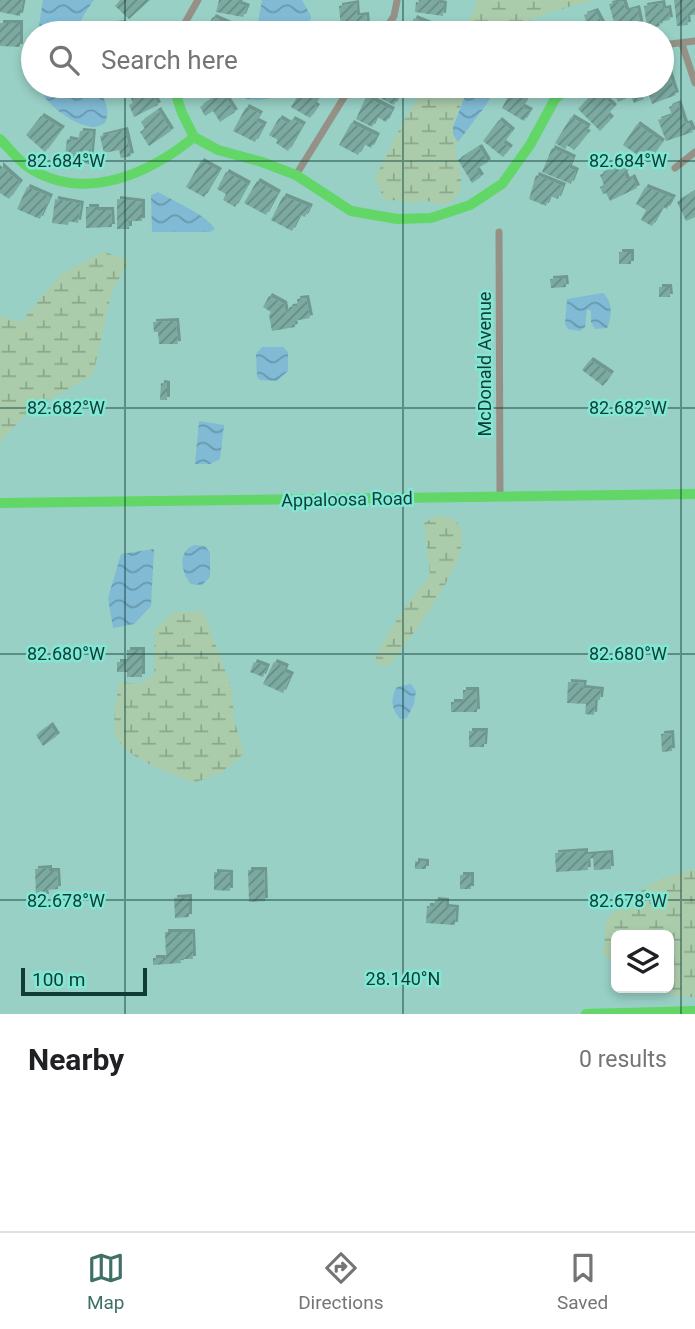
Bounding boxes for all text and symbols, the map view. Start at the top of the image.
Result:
search box [21,21,674,98]
icon: search [45,41,83,79]
text: Search here [101,45,238,75]
text: 82.684°W [27,150,105,171]
text: 82.684°W [589,150,667,171]
street label: McDonald Avenue [474,292,495,436]
text: 82.682°W [27,397,105,418]
text: 82.682°W [589,397,667,418]
street label: Appaloosa Road [281,487,413,511]
text: 82.680°W [27,643,105,664]
text: 82.680°W [589,643,667,664]
text: 82.678°W [27,890,105,911]
text: 82.678°W [589,890,667,911]
map controls [611,930,674,993]
button: layers [611,930,674,993]
scale bar [21,965,147,997]
text: 100 m [32,968,85,991]
text: 28.140°N [366,968,440,989]
text: Nearby [28,1042,124,1077]
text: 0 results [579,1046,667,1073]
tab: Map [87,1249,125,1314]
tab: Directions [298,1249,383,1314]
tab: Saved [557,1249,608,1314]

